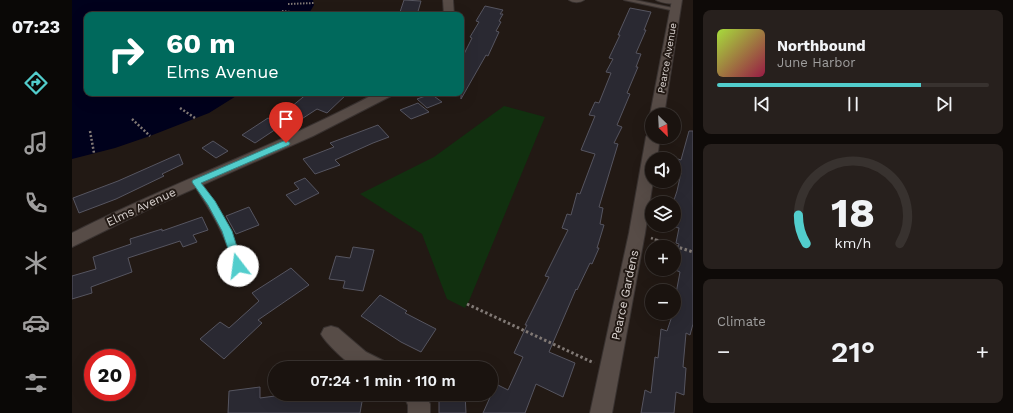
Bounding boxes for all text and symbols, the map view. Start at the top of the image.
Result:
text: 07:23 [12,16,60,37]
street label: Pearce Avenue [655,22,679,94]
text: 60 m [166,27,236,60]
icon: right [100,28,152,80]
text: Northbound [777,37,866,55]
text: June Harbor [777,55,856,70]
text: Elms Avenue [166,61,279,82]
icon: directions [22,69,50,97]
icon: previous [751,93,773,115]
icon: pause [842,93,864,115]
icon: next [933,93,955,115]
pin [269,102,303,143]
icon: arrive [275,108,297,130]
north arrow [645,108,681,144]
map controls [645,108,681,320]
icon: music [22,129,50,157]
button: sound [645,152,681,188]
street label: Elms Avenue [104,185,178,229]
text: 18 [831,188,875,237]
icon: phone [22,189,50,217]
button: layers [645,196,681,232]
text: km/h [835,235,871,251]
button: + [645,240,681,276]
position arrow [217,245,259,287]
icon: climate [22,249,50,277]
street label: Pearce Gardens [609,249,641,341]
button: − [645,284,681,320]
icon: car [22,309,50,337]
text: Climate [717,314,766,329]
text: 21° [831,334,875,369]
text: − [717,339,730,364]
text: + [976,339,989,364]
speed limit sign: 20 [84,349,136,401]
icon: filters [22,369,50,397]
text: 07:24 · 1 min · 110 m [310,372,456,390]

